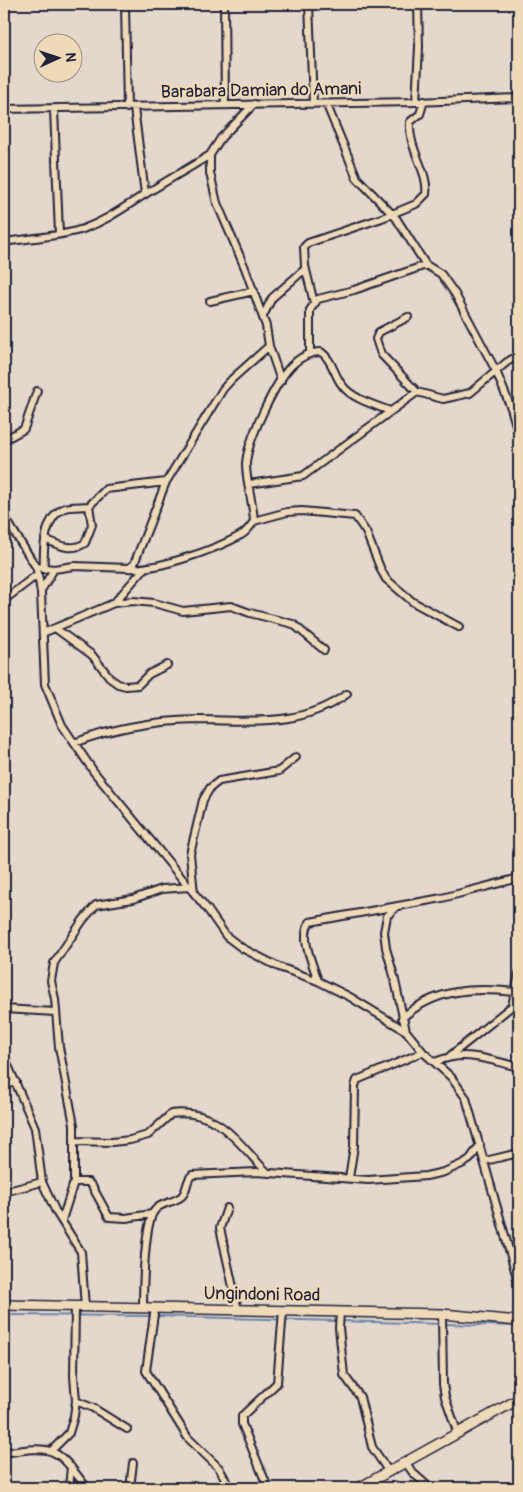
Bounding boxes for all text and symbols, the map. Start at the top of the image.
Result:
north arrow [32,32,82,82]
text: N [62,52,79,63]
street label: Barabara Damian do Amani [161,77,361,104]
street label: Ungindoni Road [203,1282,321,1307]

